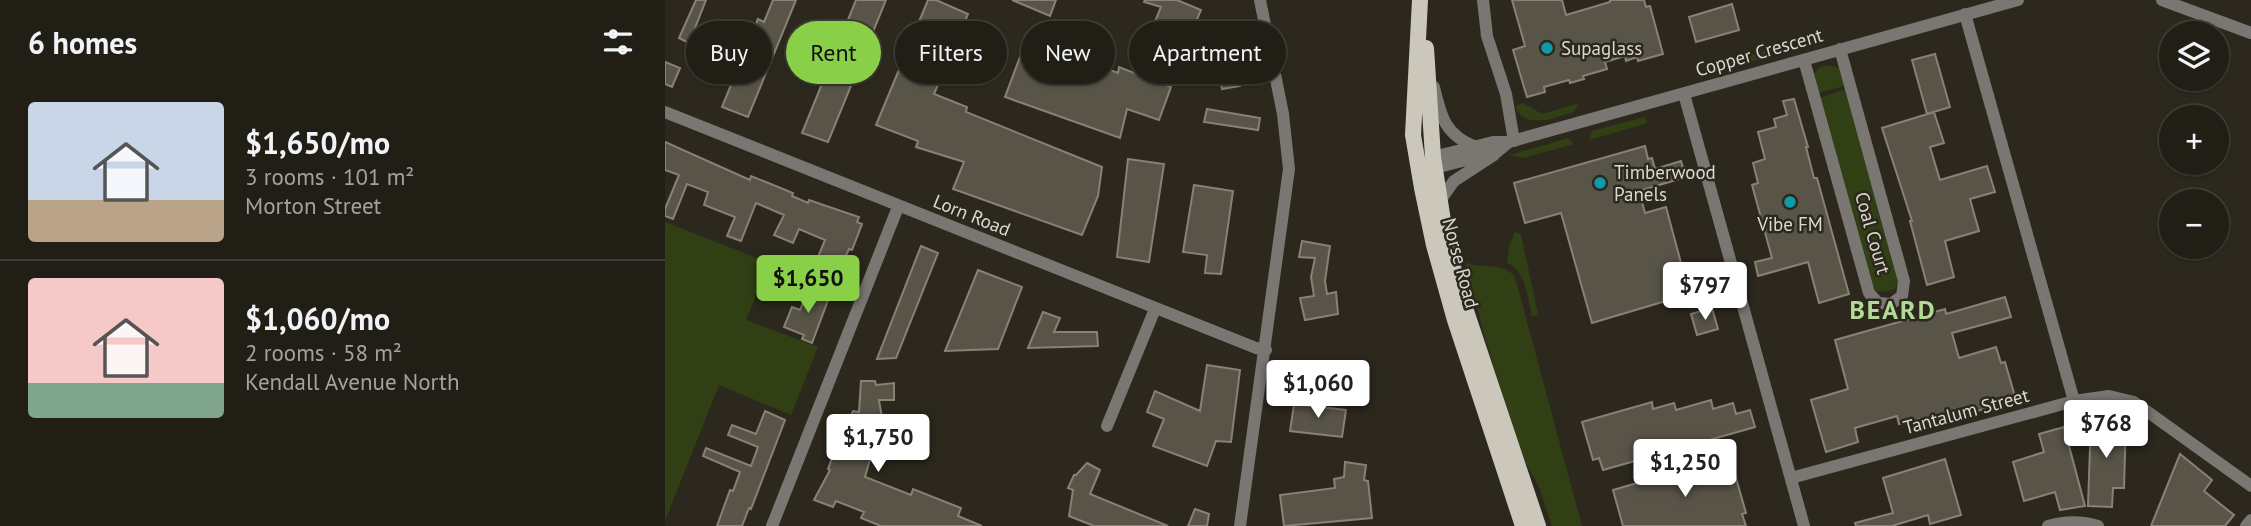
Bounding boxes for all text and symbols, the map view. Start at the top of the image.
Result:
chip: Buy [686,21,772,84]
chip: Rent [786,21,881,84]
chip: Filters [895,21,1007,84]
chip: New [1021,21,1115,84]
chip: Apartment [1129,21,1286,84]
map controls [2159,21,2229,259]
button: layers [2159,21,2229,91]
street label: Copper Crescent [1693,22,1826,82]
text: 6 homes [28,23,137,62]
icon: filters [599,23,637,61]
place label: Supaglass [1561,36,1642,60]
marker: Supaglass [1539,40,1555,56]
button: + [2159,105,2229,175]
text: $1,650/mo [245,123,390,162]
icon: home [84,130,168,214]
place label: Timberwood Panels [1614,160,1716,206]
text: 3 rooms · 101 m² [245,162,414,191]
marker: Timberwood Panels [1592,175,1608,191]
street label: Lorn Road [930,189,1014,241]
street label: Coal Court [1850,189,1896,277]
button: − [2159,189,2229,259]
text: Morton Street [245,191,381,220]
marker: Vibe FM [1782,194,1798,210]
place label: Vibe FM [1756,212,1823,236]
street label: Norse Road [1437,215,1485,311]
pin: $1,650 [751,256,865,315]
pin: $797 [1664,262,1746,322]
text: $1,650 [772,263,844,292]
text: $797 [1679,270,1731,299]
district label: BEARD [1849,293,1937,326]
text: $1,060/mo [245,299,390,338]
icon: home [84,306,168,390]
text: 2 rooms · 58 m² [245,338,402,367]
pin: $1,060 [1261,360,1375,420]
text: Kendall Avenue North [245,367,459,396]
text: $1,060 [1282,368,1354,397]
street label: Tantalum Street [1901,383,2032,439]
pin: $768 [2065,400,2147,460]
text: $768 [2080,408,2132,437]
pin: $1,750 [821,414,935,474]
text: $1,750 [842,422,914,451]
pin: $1,250 [1628,440,1742,499]
text: $1,250 [1649,447,1721,476]

